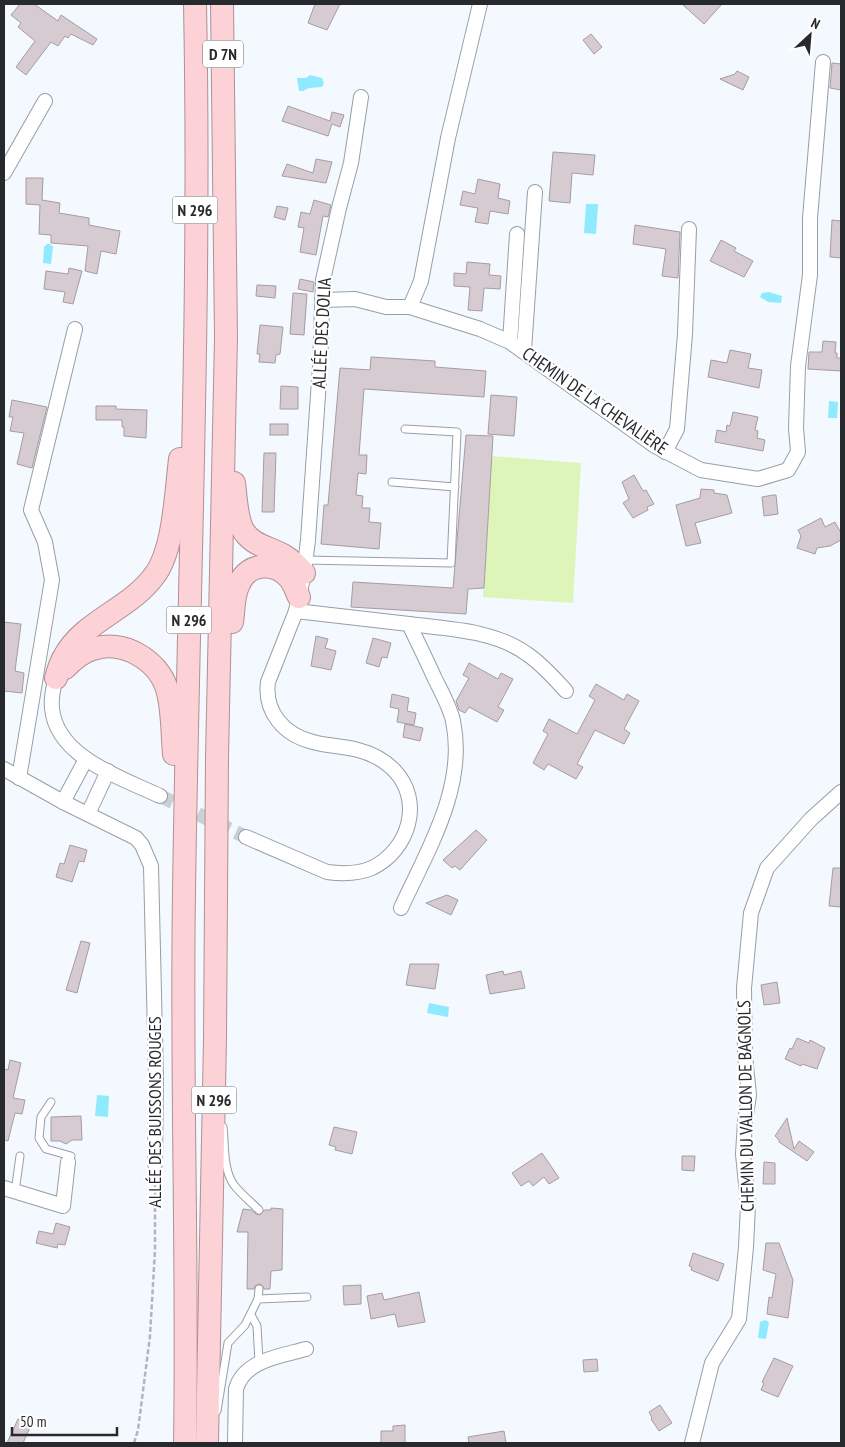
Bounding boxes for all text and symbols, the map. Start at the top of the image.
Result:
north arrow [785,10,835,60]
text: N [808,14,823,33]
road number: D 7N [203,41,243,68]
road number: N 296 [172,196,218,224]
street label: ALLÉE DES DOLIA [307,277,336,389]
street label: CHEMIN DE LA CHEVALIÈRE [518,342,673,460]
road number: N 296 [166,606,212,634]
street label: CHEMIN DU VALLON DE BAGNOLS [732,1000,759,1212]
street label: ALLÉE DES BUISSONS ROUGES [143,1016,166,1208]
road number: N 296 [192,1086,236,1114]
scale bar [12,1404,118,1436]
text: 50 m [20,1412,46,1431]

